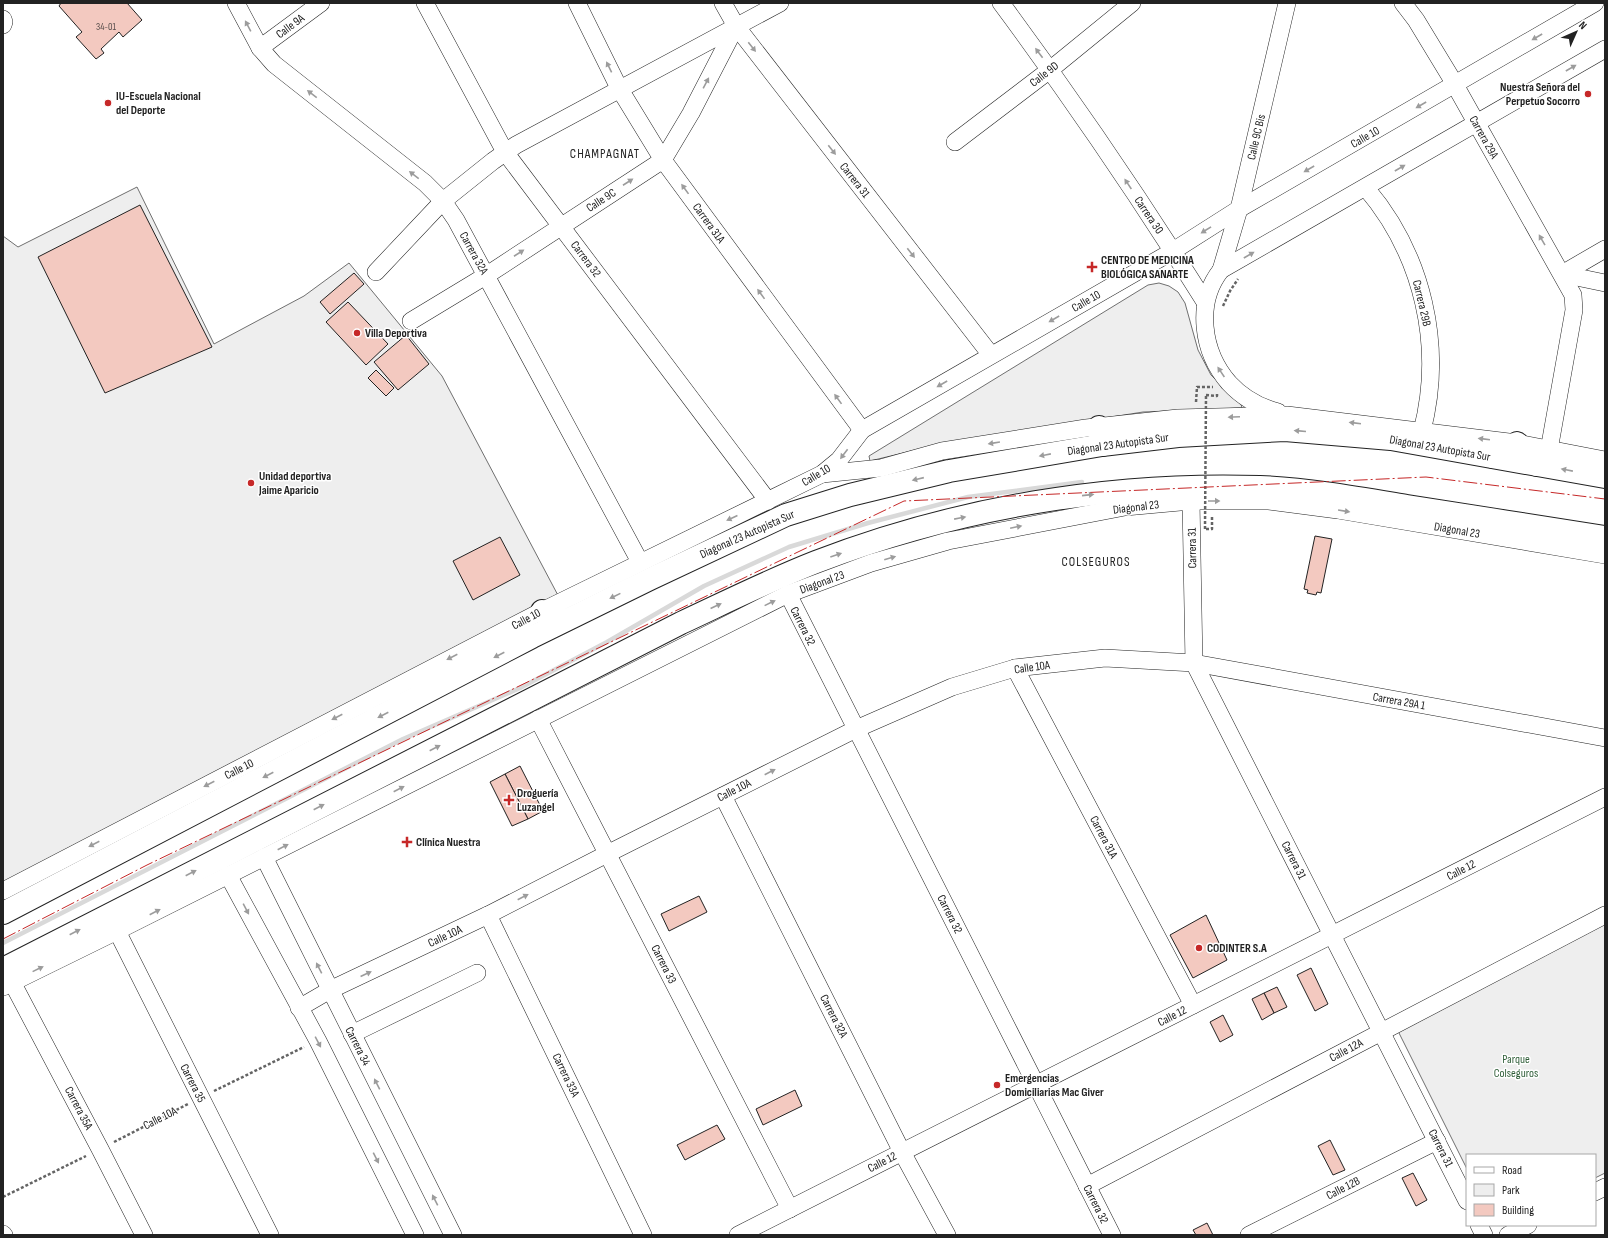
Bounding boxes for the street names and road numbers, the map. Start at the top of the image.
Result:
street label: Calle 9A [273,10,308,42]
street label: Calle 9D [1027,58,1062,90]
street label: Calle 9C Bis [1244,113,1269,161]
street label: Carrera 29A [1466,113,1502,162]
street label: Calle 10 [1348,123,1382,152]
street label: Carrera 31 [836,160,874,202]
street label: Calle 9C [584,185,619,216]
street label: Carrera 30 [1131,194,1167,237]
street label: Carrera 31A [689,200,729,247]
street label: Carrera 32A [456,229,492,278]
street label: Carrera 32 [567,238,604,280]
street label: Carrera 29B [1409,278,1434,328]
street label: Calle 10 [1069,287,1103,316]
street label: Diagonal 23 Autopista Sur [1066,430,1170,459]
street label: Diagonal 23 Autopista Sur [1388,432,1492,465]
street label: Calle 10 [799,461,833,490]
street label: Diagonal 23 [1112,497,1160,518]
street label: Diagonal 23 Autopista Sur [697,507,797,562]
street label: Diagonal 23 [1433,519,1481,542]
street label: Carrera 31 [1185,527,1200,569]
street label: Diagonal 23 [798,567,847,597]
street label: Carrera 32 [786,604,819,648]
street label: Calle 10 [509,606,543,633]
street label: Calle 10A [1013,657,1052,677]
street label: Carrera 29A 1 [1371,690,1427,714]
street label: Calle 10 [222,756,256,783]
street label: Calle 10A [715,775,754,805]
street label: Carrera 31A [1086,813,1121,862]
street label: Carrera 31 [1278,839,1310,883]
street label: Calle 12 [1444,857,1478,884]
street label: Carrera 32 [933,892,966,936]
street label: Calle 10A [426,922,465,951]
street label: Carrera 33 [647,942,680,986]
street label: Carrera 32A [816,992,851,1041]
street label: Calle 12 [1155,1003,1189,1030]
street label: Carrera 34 [341,1024,374,1068]
street label: Calle 12A [1327,1035,1366,1065]
street label: Carrera 33A [549,1051,583,1100]
street label: Carrera 35 [176,1061,209,1105]
street label: Carrera 35A [61,1084,97,1133]
street label: Calle 10A [141,1103,180,1133]
street label: Carrera 31 [1425,1127,1457,1171]
street label: Calle 12 [865,1149,899,1176]
street label: Calle 12B [1324,1174,1363,1203]
street label: Carrera 32 [1079,1182,1112,1226]

